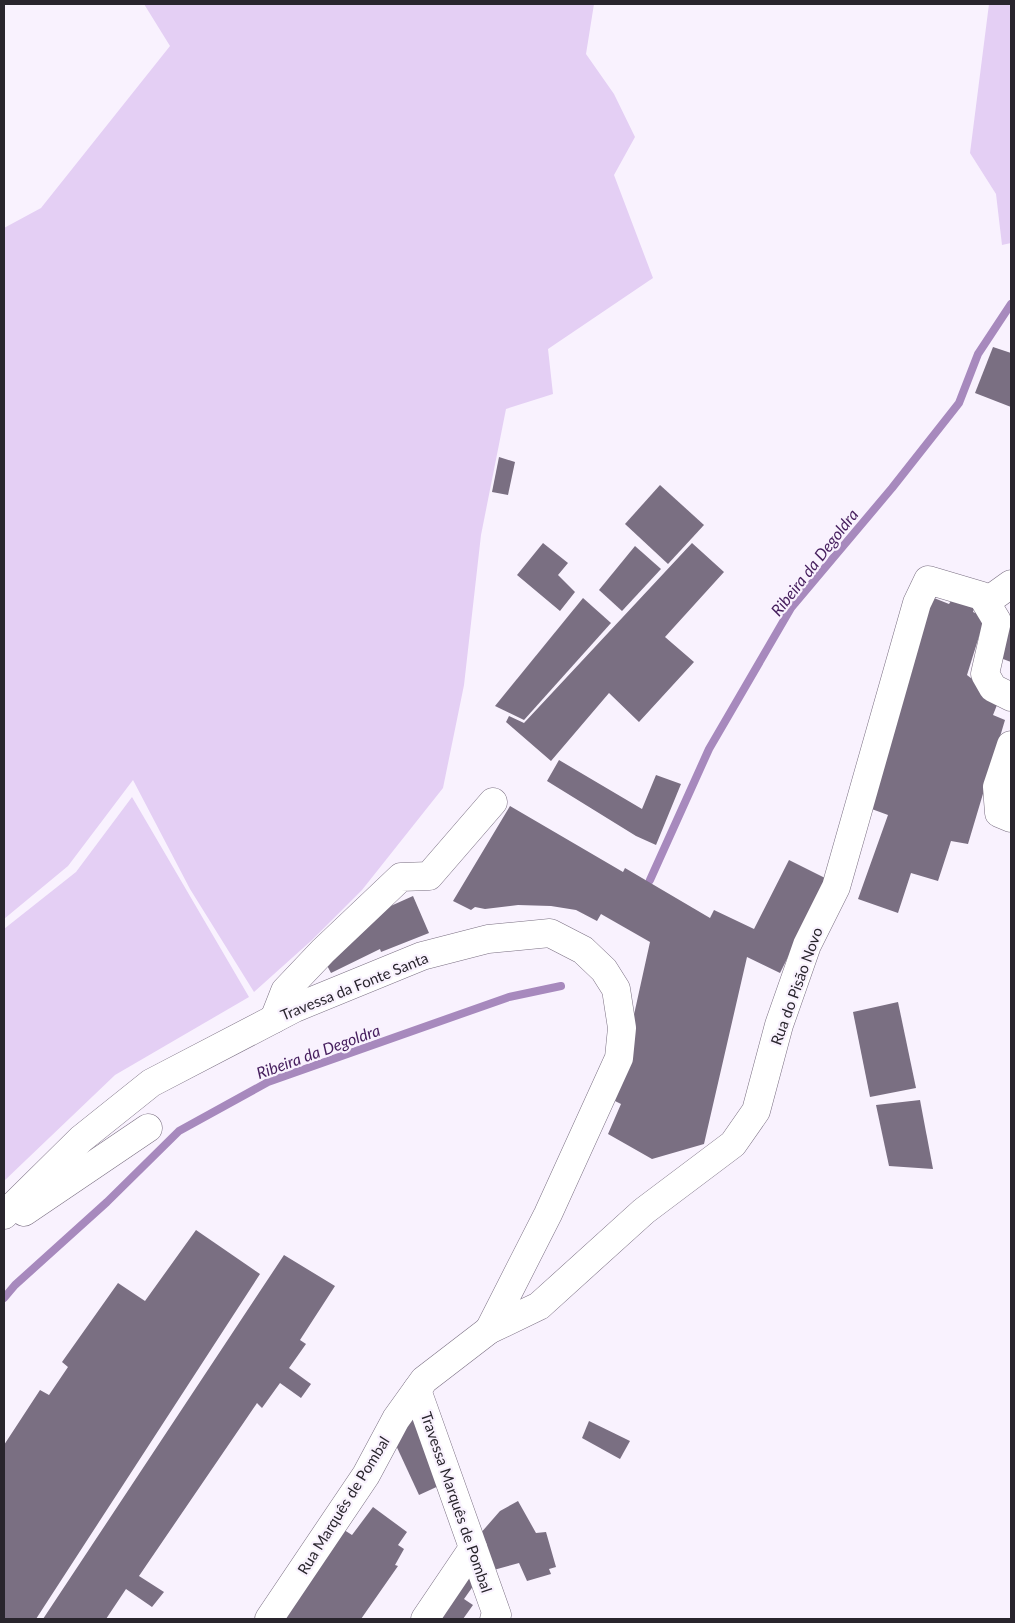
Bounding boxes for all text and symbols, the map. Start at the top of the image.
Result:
water label: Ribeira da Degoldra [766,505,862,619]
street label: Rua do Pisão Novo [766,925,826,1047]
street label: Travessa da Fonte Santa [278,948,430,1024]
water label: Ribeira da Degoldra [254,1020,382,1082]
street label: Travessa Marquês de Pombal [418,1409,496,1595]
street label: Rua Marquês de Pombal [293,1433,393,1577]

